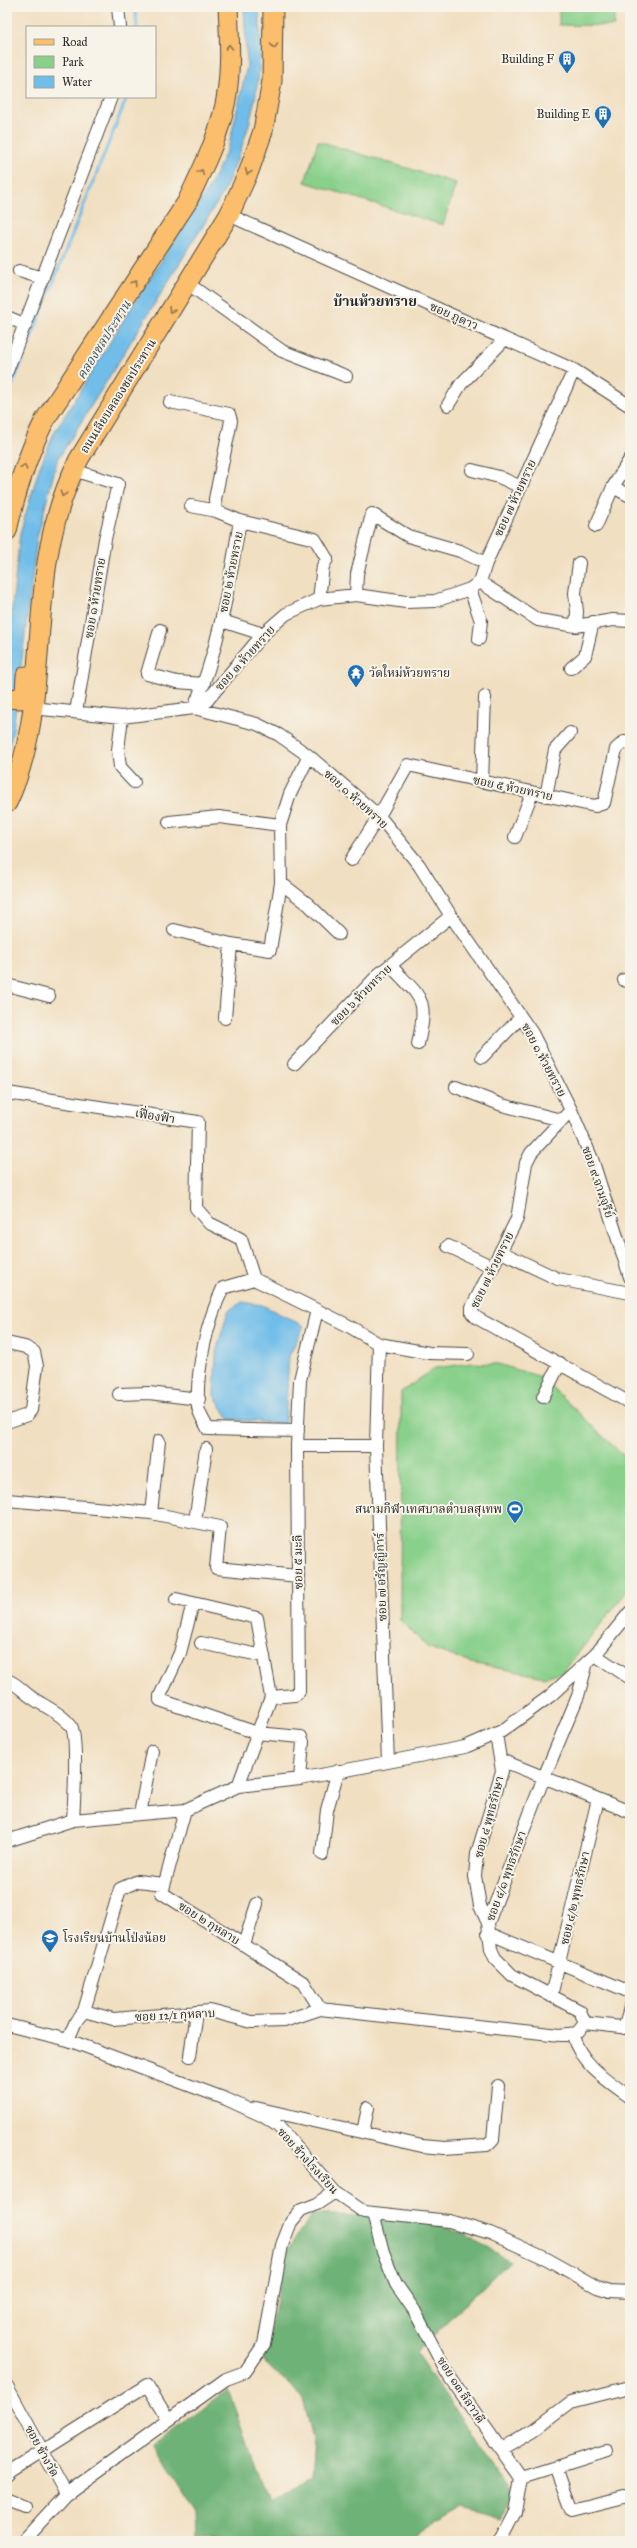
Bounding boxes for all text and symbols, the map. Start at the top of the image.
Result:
legend [26,26,156,98]
text: Road [62,35,88,49]
one-way arrow [270,43,278,49]
one-way arrow [225,44,233,50]
building icon: Building F [557,49,577,74]
place label: Building F [501,52,554,67]
text: Park [62,55,84,69]
text: Water [62,75,92,89]
building icon: Building E [593,104,613,129]
place label: Building E [537,107,590,122]
one-way arrow [196,169,204,177]
one-way arrow [245,169,253,176]
one-way arrow [129,280,136,287]
district label: บ้านห้วยทราย [333,293,417,310]
water label: คลองชลประทาน [73,297,135,382]
street label: ซอย ภูดาว [427,299,480,334]
one-way arrow [168,306,176,313]
street label: ถนนเลียบคลองชลประทาน [77,336,159,456]
street label: ซอย ๗ ห้วยทราย [491,457,539,539]
one-way arrow [20,463,28,470]
one-way arrow [59,491,68,498]
street label: ซอย ๒ ห้วยทราย [216,530,246,614]
street label: ซอย ๑ ห้วยทราย [82,557,108,639]
street label: ซอย ๓ ห้วยทราย [212,623,278,693]
temple icon: วัดใหม่ห้วยทราย [346,663,366,688]
place label: วัดใหม่ห้วยทราย [369,664,450,680]
street label: ซอย ๑ ห้วยทราย [321,766,391,832]
street label: ซอย ๕ ห้วยทราย [472,773,554,803]
street label: ซอย ๖ ห้วยทราย [327,961,395,1029]
street label: ซอย ๑ ห้วยทราย [519,1021,569,1099]
street label: เฟื่องฟ้า [134,1104,176,1126]
street label: ซอย ๙ จามจุรีย์ [578,1144,617,1220]
street label: ซอย ๗ ห้วยทราย [467,1229,517,1311]
sports icon: สนามกีฬาเทศบาลตำบลสุเทพ [505,1499,525,1524]
place label: สนามกีฬาเทศบาลตำบลสุเทพ [355,1502,502,1517]
street label: ซอย ๗ อรัญญิการ์ [372,1532,390,1622]
street label: ซอย ๕ มะลิ [291,1535,305,1589]
street label: ซอย ๔ พุทธรักษา [471,1774,508,1860]
street label: ซอย ๔/๑ พุทธรักษา [483,1829,530,1923]
street label: ซอย ๔/๒ พุทธรักษา [557,1850,594,1946]
street label: ซอย ๒ กุหลาบ [175,1898,242,1948]
school or university icon: โรงเรียนบ้านโป่งน้อย [40,1928,60,1953]
place label: โรงเรียนบ้านโป่งน้อย [62,1929,166,1945]
street label: ซอย 12/1 กุหลาบ [134,2006,216,2025]
street label: ซอย ข้างโรงเรียน [275,2124,343,2197]
street label: ซอย ๑๓ ลีลาวดี [434,2354,488,2426]
street label: ซอย ข้างวัด [22,2423,62,2479]

